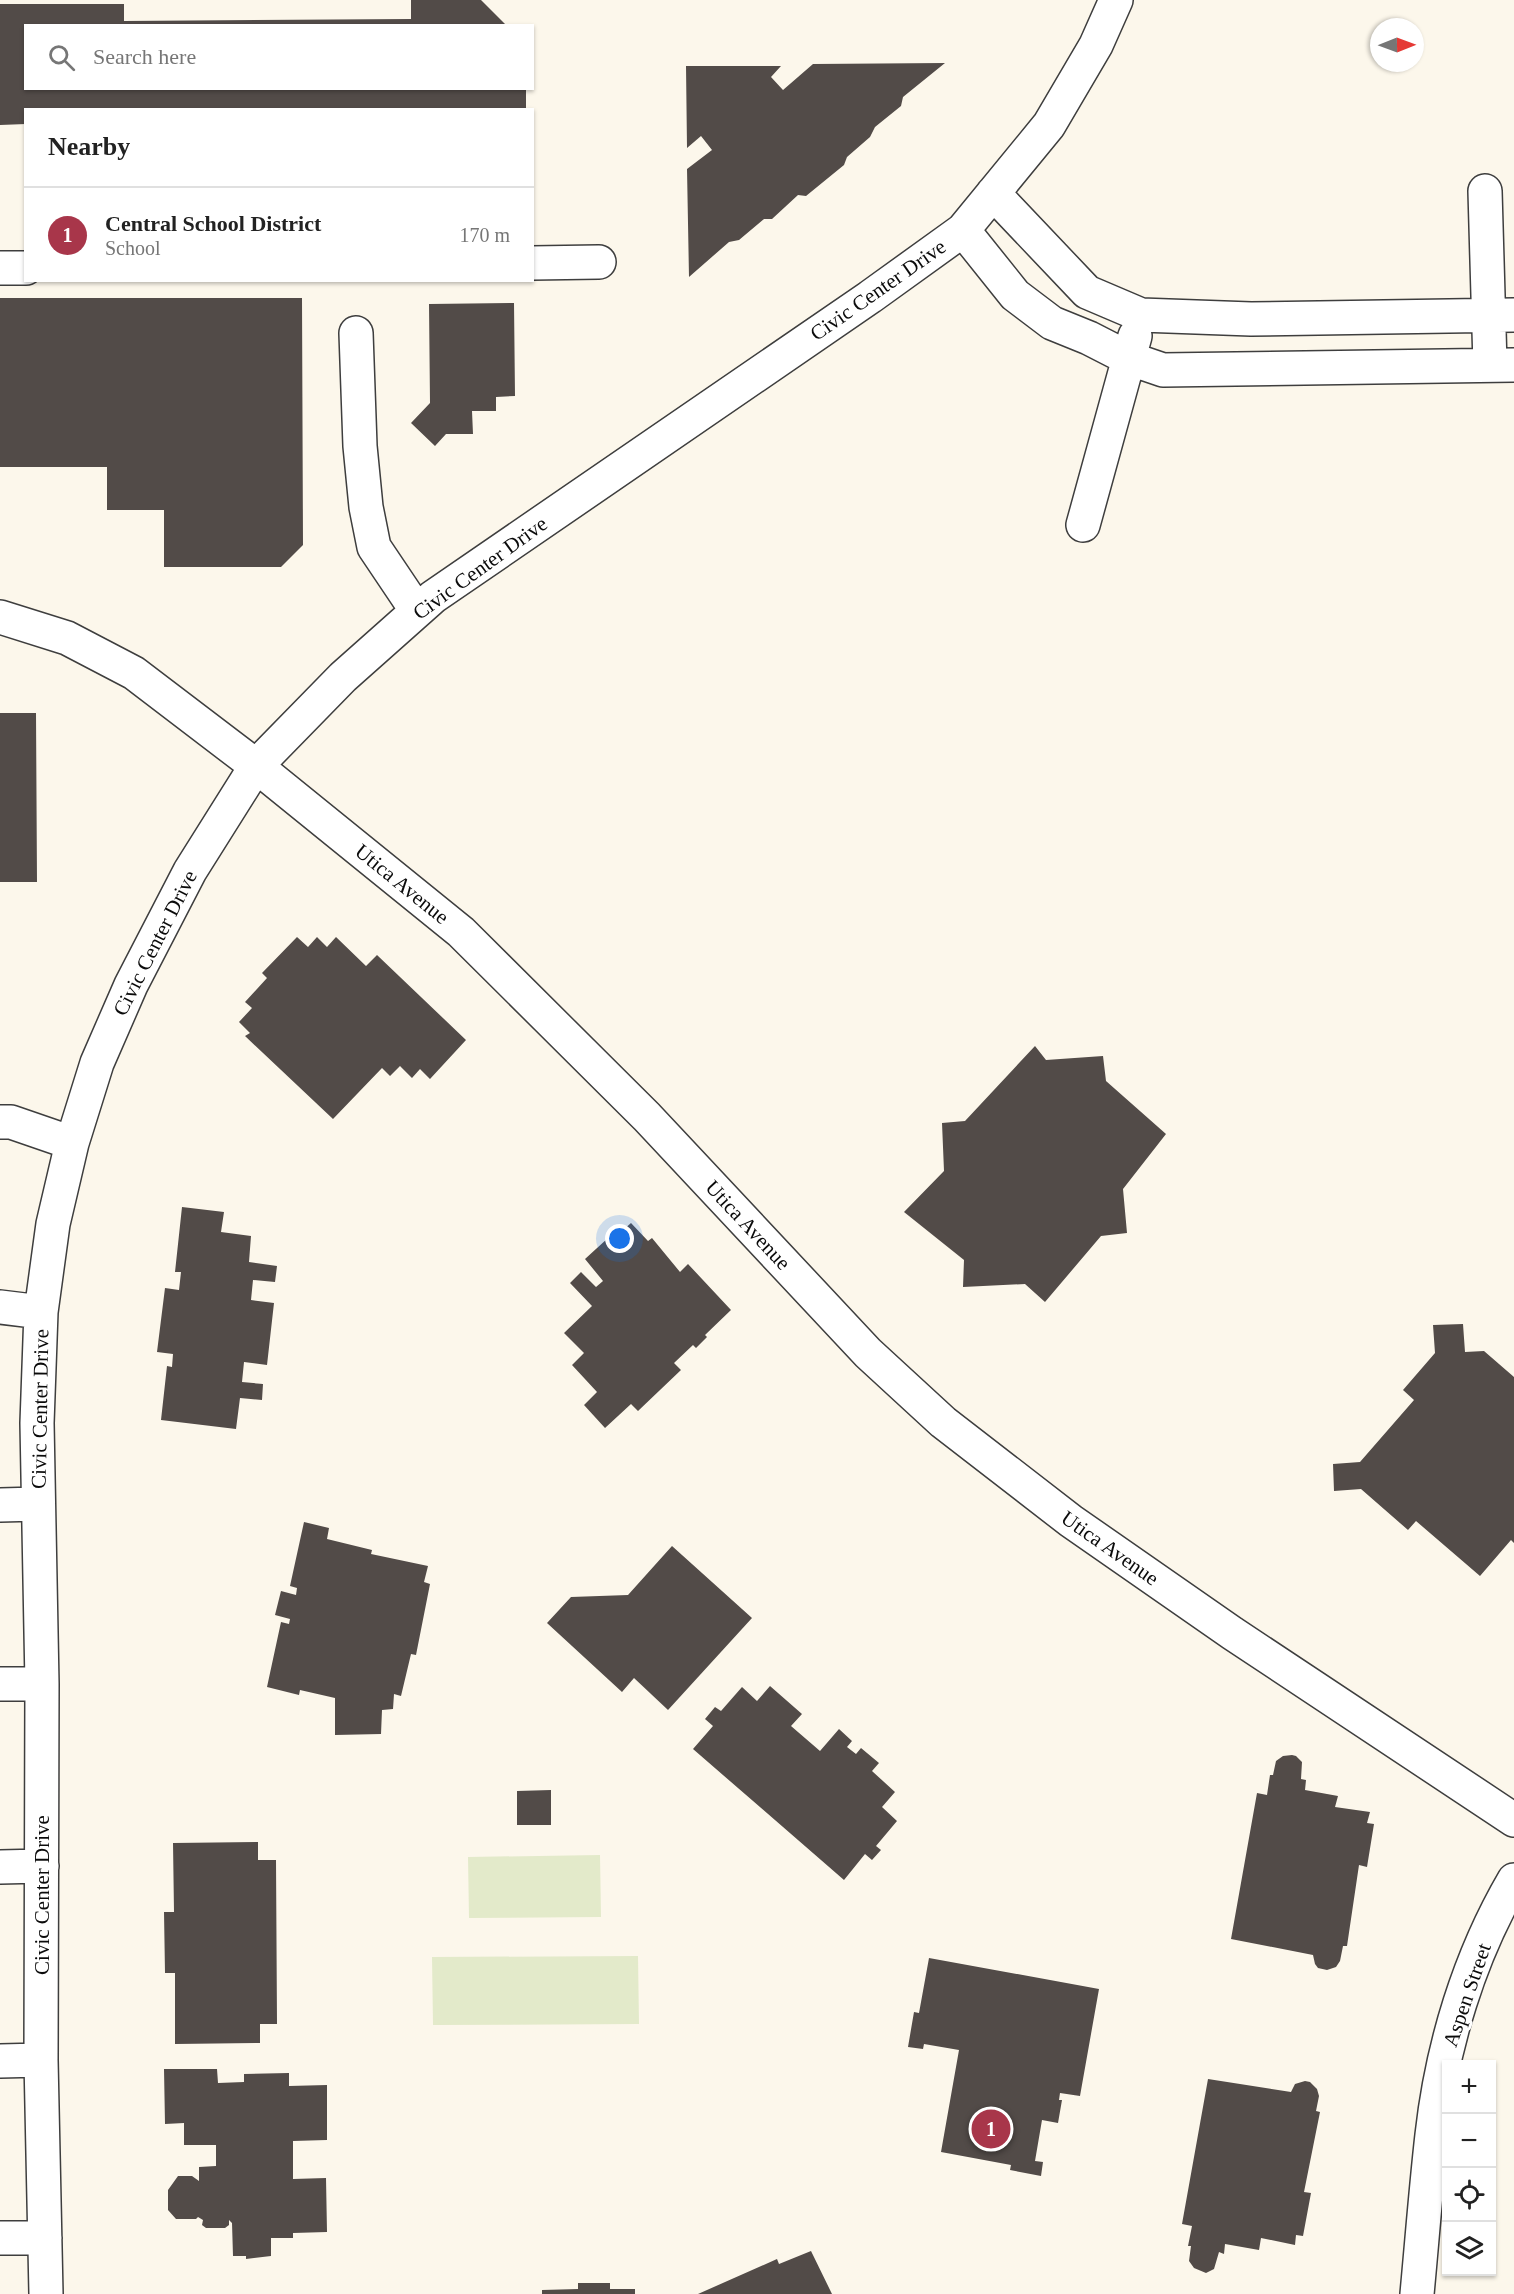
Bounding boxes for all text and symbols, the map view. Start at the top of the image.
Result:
north arrow [1370,18,1424,72]
search box [24,24,534,90]
icon: search [45,41,78,74]
text: Search here [93,44,196,69]
text: Nearby [48,132,130,161]
text: Central School District [105,211,321,236]
text: 1 [63,224,73,246]
text: 170 m [459,224,510,246]
street label: Civic Center Drive [806,234,950,346]
text: School [105,237,161,259]
street label: Civic Center Drive [408,511,552,625]
street label: Utica Avenue [350,839,454,929]
street label: Civic Center Drive [108,866,202,1020]
street label: Utica Avenue [701,1175,795,1275]
your location [605,1224,634,1253]
street label: Civic Center Drive [27,1329,53,1489]
street label: Utica Avenue [1057,1506,1163,1590]
street label: Civic Center Drive [30,1815,54,1975]
street label: Aspen Street [1438,1940,1496,2050]
map controls [1442,2060,1496,2276]
button: + [1442,2060,1496,2114]
pin: 1 [972,2106,1010,2152]
button: − [1442,2114,1496,2168]
button: locate [1442,2168,1496,2222]
button: layers [1442,2222,1496,2276]

